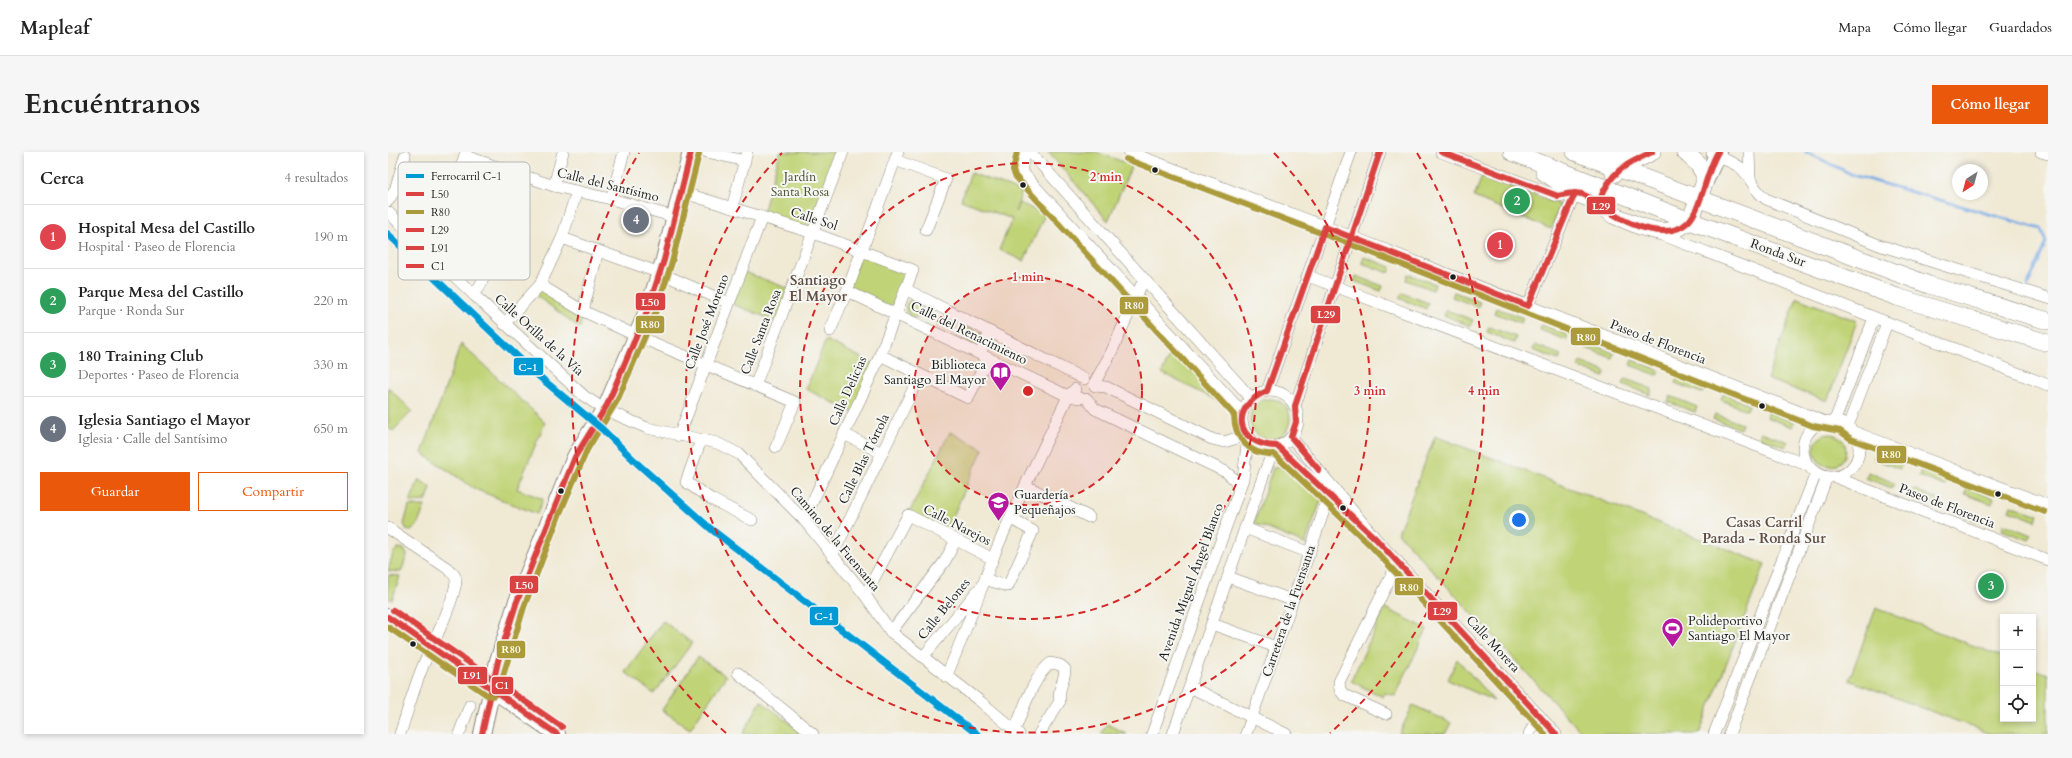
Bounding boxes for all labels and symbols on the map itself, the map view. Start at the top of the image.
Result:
legend [398,162,530,280]
street label: Calle del Santísimo [555,164,661,206]
north arrow [1952,164,1988,200]
unlabelled marker [1150,165,1160,175]
park label: Jardín Santa Rosa [771,168,830,201]
text: Ferrocarril C-1 [431,169,502,184]
text: 2 min [1090,169,1122,185]
unlabelled marker [1018,180,1028,190]
pin: 2 [1504,186,1530,216]
text: L50 [431,187,449,202]
line badge: L29 [1586,196,1616,215]
text: L29 [1592,199,1610,214]
street label: Calle Sol [788,203,840,235]
text: R80 [431,205,450,220]
pin: 4 [623,205,649,235]
text: L29 [431,223,449,238]
pin: 1 [1487,230,1513,260]
street label: Ronda Sur [1748,235,1808,271]
text: L91 [431,241,449,256]
text: C1 [431,259,445,274]
text: 1 min [1012,269,1044,285]
district label: Santiago El Mayor [789,271,847,306]
street label: Calle José Moreno [680,272,734,372]
unlabelled marker [1448,272,1458,282]
street label: Calle Santa Rosa [736,286,786,377]
street label: Calle Orilla de la Vía [490,290,588,380]
line badge: L50 [635,292,666,311]
text: L50 [641,295,659,310]
line badge: R80 [1119,296,1149,315]
street label: Calle del Renacimiento [908,297,1030,369]
text: R80 [1124,298,1144,313]
line badge: L29 [1310,305,1341,324]
text: L29 [1317,307,1335,322]
line badge: R80 [635,315,665,334]
street label: Paseo de Florencia [1607,315,1709,369]
text: R80 [640,317,660,332]
line badge: R80 [1570,327,1601,346]
text: R80 [1576,330,1596,345]
street label: Calle Delicias [825,353,871,429]
place label: Biblioteca Santiago El Mayor [884,356,986,389]
line badge: C-1 [513,357,544,376]
library icon: Biblioteca Santiago El Mayor [988,359,1014,392]
text: C-1 [518,360,538,375]
text: 3 min [1354,383,1386,399]
text: 4 min [1468,383,1500,399]
centre of rings [1021,384,1035,398]
unlabelled marker [1757,401,1767,411]
street label: Calle Blas Tórtola [834,410,894,507]
line badge: R80 [1876,445,1907,464]
text: R80 [1881,447,1901,462]
street label: Paseo de Florencia [1896,479,1998,533]
street label: Camino de la Fuensanta [786,483,884,596]
unlabelled marker [556,486,566,496]
place label: Guardería Pequeñajos [1014,486,1076,519]
school or university icon: Guardería Pequeñajos [986,489,1012,522]
unlabelled marker [1993,489,2003,499]
street label: Calle Narejos [920,500,994,550]
street label: Avenida Miguel Ángel Blanco [1154,501,1228,663]
unlabelled marker [1338,503,1348,513]
your location [1509,510,1529,530]
district label: Casas Carril Parada - Ronda Sur [1702,513,1826,548]
street label: Carretera de la Fuensanta [1258,542,1320,679]
pin: 3 [1978,571,2004,601]
street label: Calle Belones [914,574,974,644]
line badge: L50 [509,575,539,594]
line badge: R80 [1394,577,1424,596]
text: L50 [515,578,533,593]
text: R80 [1399,580,1419,595]
line badge: L29 [1427,601,1458,621]
text: L29 [1433,604,1451,619]
line badge: C-1 [809,606,839,626]
text: C-1 [814,609,834,624]
street label: Calle Morera [1462,612,1524,677]
place label: Polideportivo Santiago El Mayor [1688,612,1790,645]
sports icon: Polideportivo Santiago El Mayor [1659,615,1685,648]
unlabelled marker [408,639,418,649]
line badge: R80 [496,640,526,659]
text: R80 [501,642,521,657]
line badge: L91 [457,666,488,685]
text: L91 [463,668,481,683]
line badge: C1 [491,676,514,695]
text: C1 [495,678,509,693]

